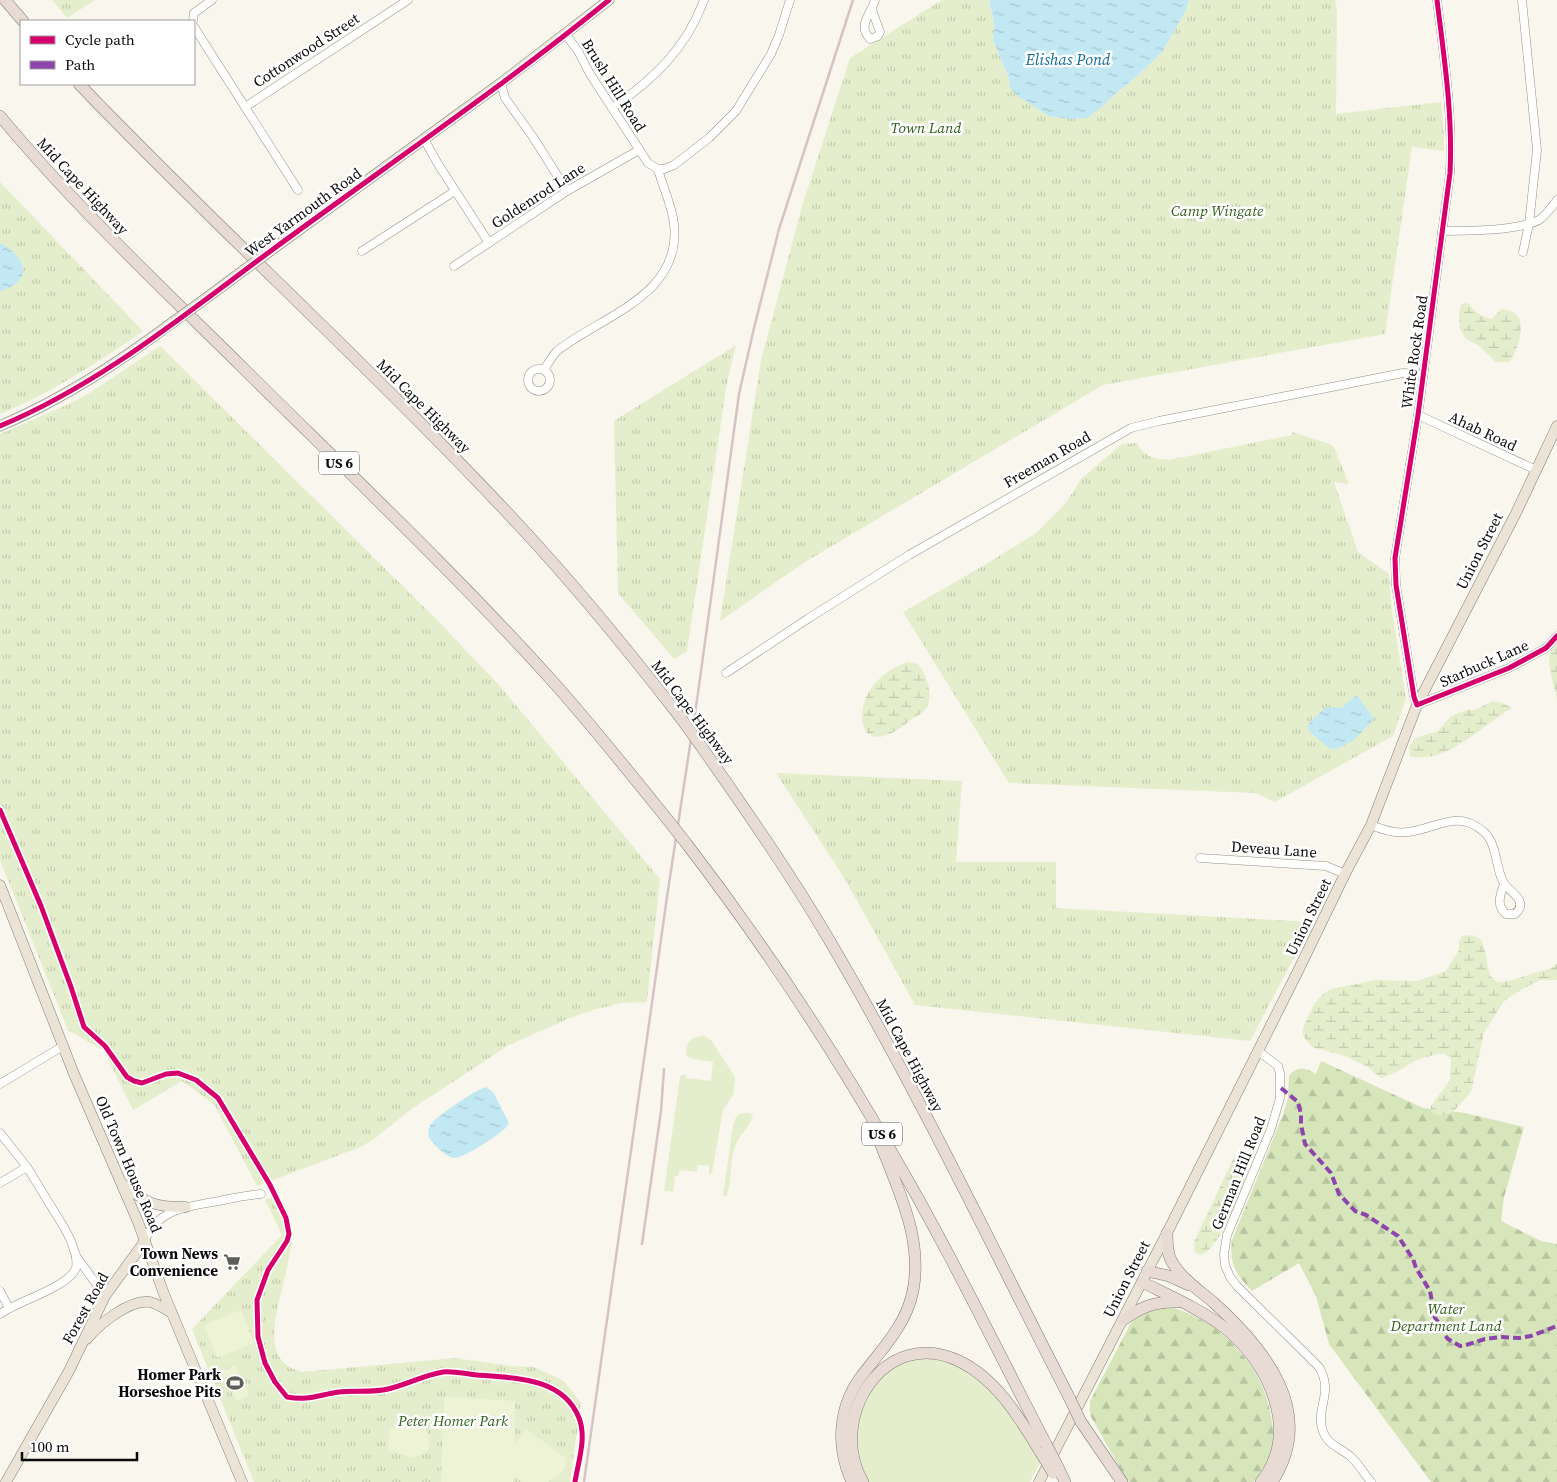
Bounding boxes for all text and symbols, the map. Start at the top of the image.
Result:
street label: Cottonwood Street [249,8,363,92]
legend [20,20,195,85]
text: Cycle path [65,29,135,50]
street label: Brush Hill Road [577,34,651,136]
water label: Elishas Pond [1025,48,1111,70]
text: Path [65,54,95,75]
park label: Town Land [891,117,962,138]
street label: Mid Cape Highway [33,133,134,239]
street label: Goldenrod Lane [487,157,589,233]
street label: West Yarmouth Road [240,162,366,261]
park label: Camp Wingate [1171,200,1263,221]
street label: White Rock Road [1396,293,1432,410]
street label: Mid Cape Highway [372,354,476,458]
street label: Ahab Road [1446,406,1521,456]
street label: Freeman Road [1000,425,1095,492]
road number: US 6 [319,452,359,474]
street label: Union Street [1451,509,1507,593]
street label: Starbuck Lane [1436,634,1532,692]
street label: Mid Cape Highway [647,656,739,769]
street label: Deveau Lane [1230,836,1318,862]
street label: Union Street [1280,875,1336,959]
street label: Mid Cape Highway [871,995,949,1116]
street label: Old Town House Road [91,1092,168,1236]
street label: German Hill Road [1206,1113,1271,1233]
road number: US 6 [862,1122,902,1146]
street label: Union Street [1098,1237,1154,1321]
place label: Town News Convenience [130,1243,218,1281]
supermarket icon: Town News Convenience [222,1252,242,1272]
street label: Forest Road [57,1268,114,1348]
park label: Water Department Land [1390,1298,1502,1336]
place label: Homer Park Horseshoe Pits [118,1364,221,1402]
sports icon: Homer Park Horseshoe Pits [225,1373,245,1393]
park label: Peter Homer Park [397,1410,509,1431]
scale bar [22,1430,138,1462]
text: 100 m [30,1436,70,1457]

